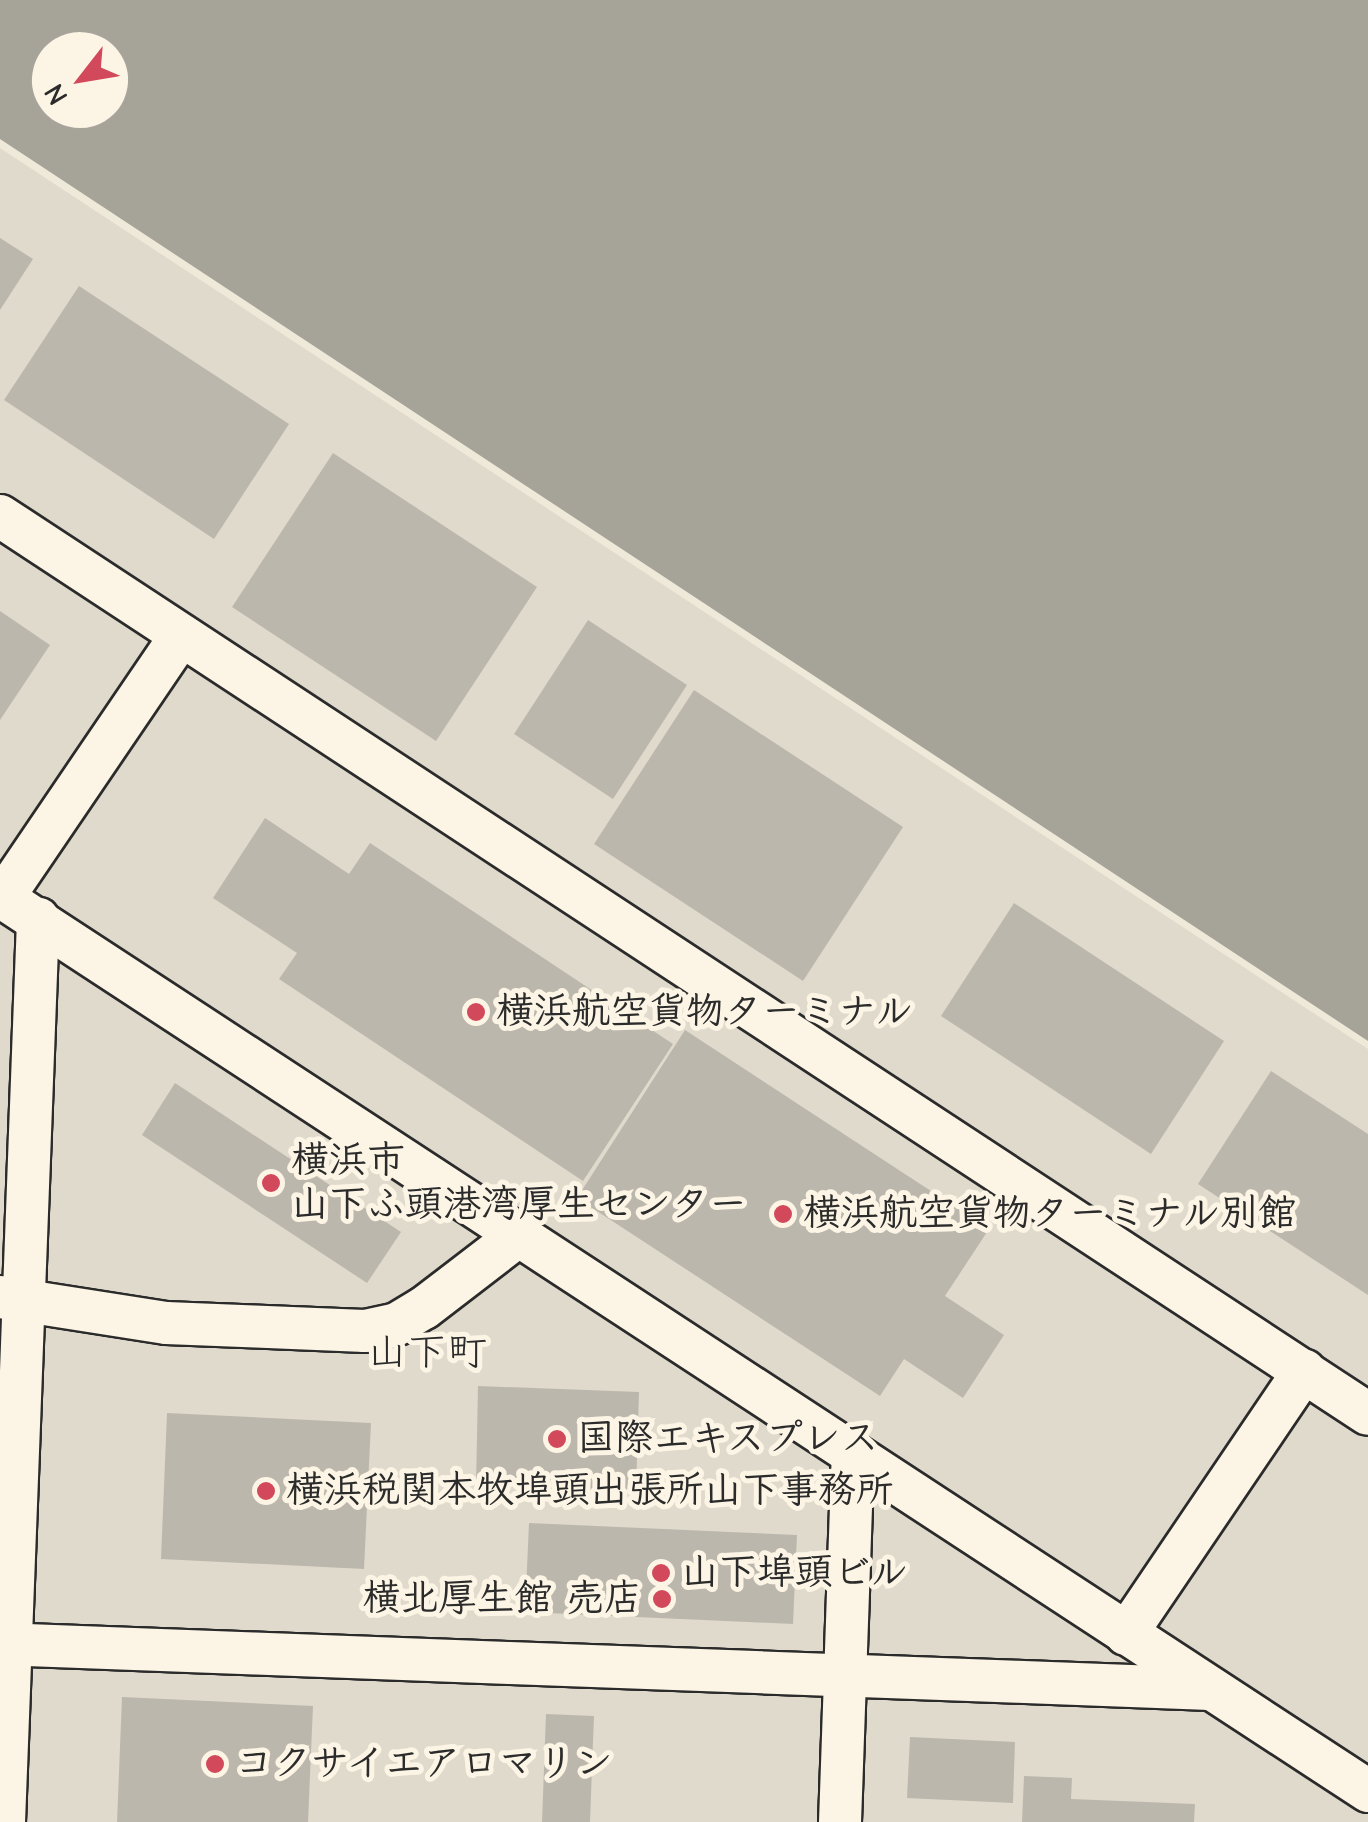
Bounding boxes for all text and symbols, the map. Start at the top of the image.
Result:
north arrow [30,30,130,130]
text: N [38,78,74,110]
place label: 横浜航空貨物ターミナル [496,989,914,1035]
marker: 横浜航空貨物ターミナル [465,1001,487,1023]
place label: 横浜市 山下ふ頭港湾厚生センター [291,1138,747,1228]
marker: 横浜市 山下ふ頭港湾厚生センター [260,1172,282,1194]
place label: 横浜航空貨物ターミナル別館 [803,1191,1297,1237]
marker: 横浜航空貨物ターミナル別館 [772,1203,794,1225]
district label: 山下町 [367,1328,487,1376]
place label: 国際エキスプレス [577,1416,881,1462]
marker: 国際エキスプレス [546,1428,568,1450]
place label: 横浜税関本牧埠頭出張所山下事務所 [286,1468,894,1514]
marker: 横浜税関本牧埠頭出張所山下事務所 [255,1480,277,1502]
place label: 山下埠頭ビル [681,1550,909,1596]
marker: 山下埠頭ビル [650,1562,672,1584]
place label: 横北厚生館 売店 [362,1576,642,1622]
marker: 横北厚生館 売店 [651,1588,673,1610]
place label: コクサイエアロマリン [235,1741,615,1787]
marker: コクサイエアロマリン [204,1753,226,1775]

